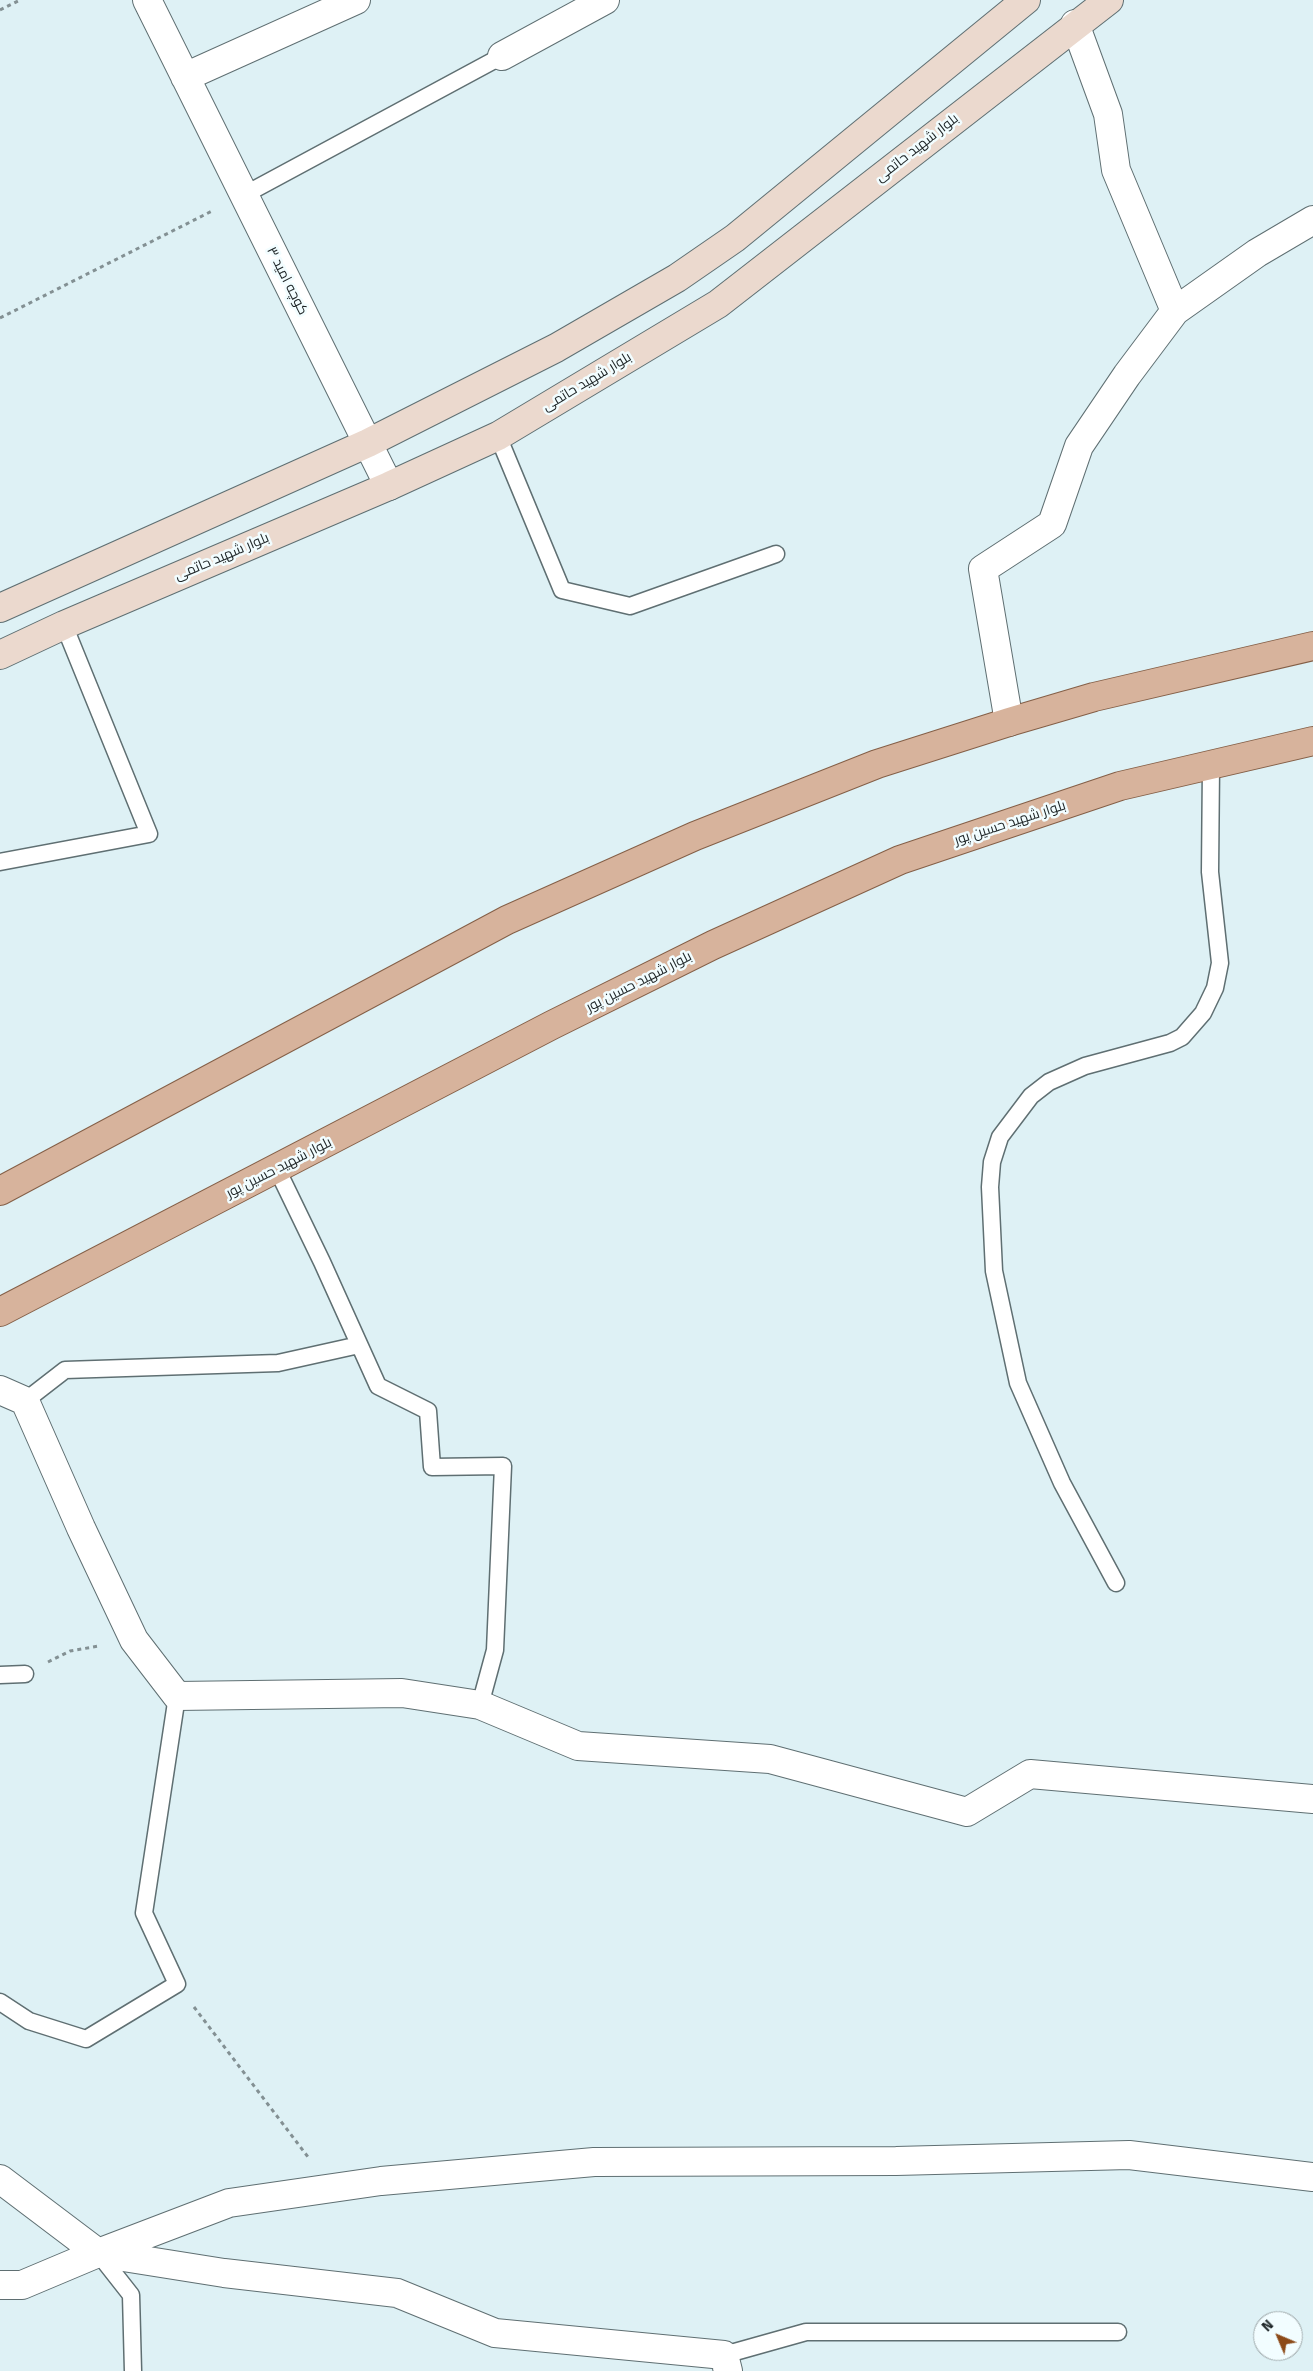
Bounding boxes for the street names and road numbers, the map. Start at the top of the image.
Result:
street label: بلوار شهید حاتمی [872,110,962,186]
street label: کوچه امید ۳ [263,244,311,318]
street label: بلوار شهید حاتمی [539,349,635,415]
street label: بلوار شهید حاتمی [172,530,272,584]
street label: بلوار شهيد حسین پور [952,797,1068,849]
street label: بلوار شهيد حسین پور [583,948,695,1016]
street label: بلوار شهيد حسین پور [223,1134,335,1202]

